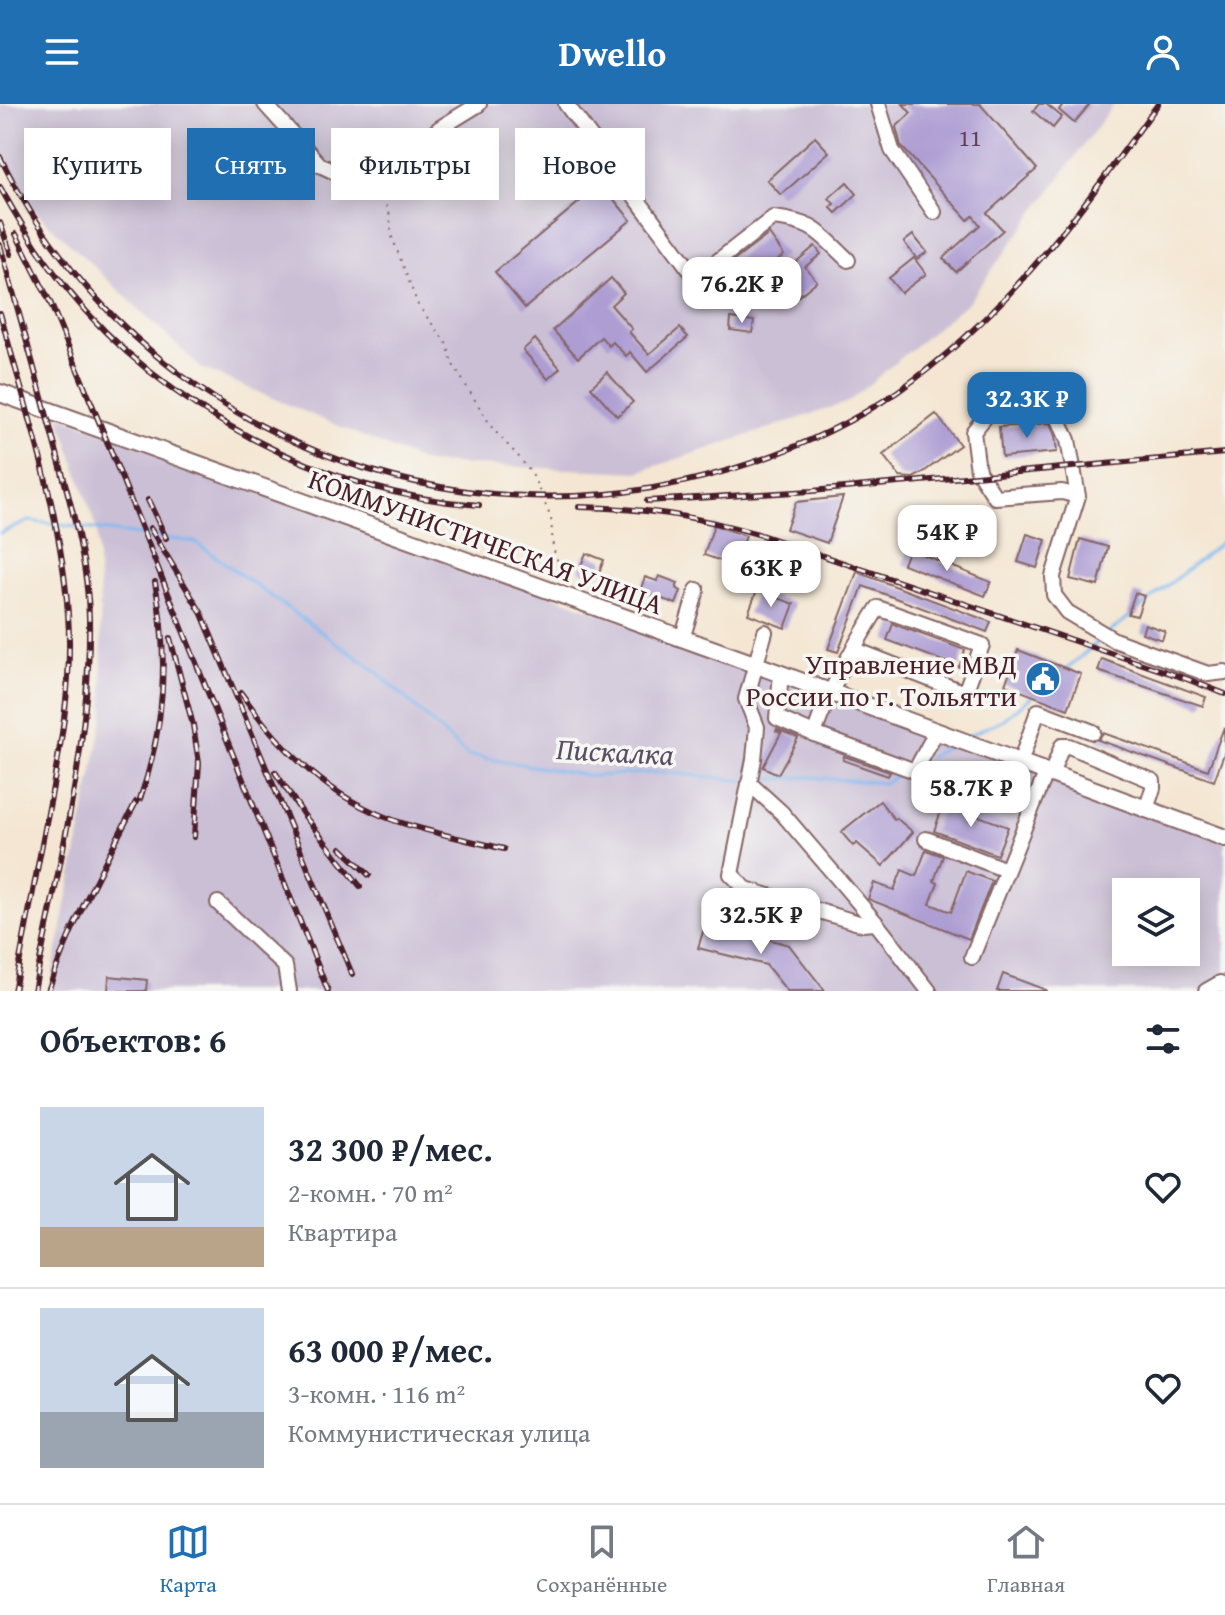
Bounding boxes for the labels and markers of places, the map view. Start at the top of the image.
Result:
pin: 76.2K ₽ [668,257,816,325]
pin: 32.3K ₽ [953,372,1101,440]
pin: 54K ₽ [891,505,1003,573]
pin: 63K ₽ [715,541,827,609]
place label: Управление МВД России по г. Тольятти [746,643,1017,716]
public building icon: Управление МВД России по г. Тольятти [1024,660,1062,698]
pin: 58.7K ₽ [897,761,1045,829]
pin: 32.5K ₽ [687,888,835,956]

